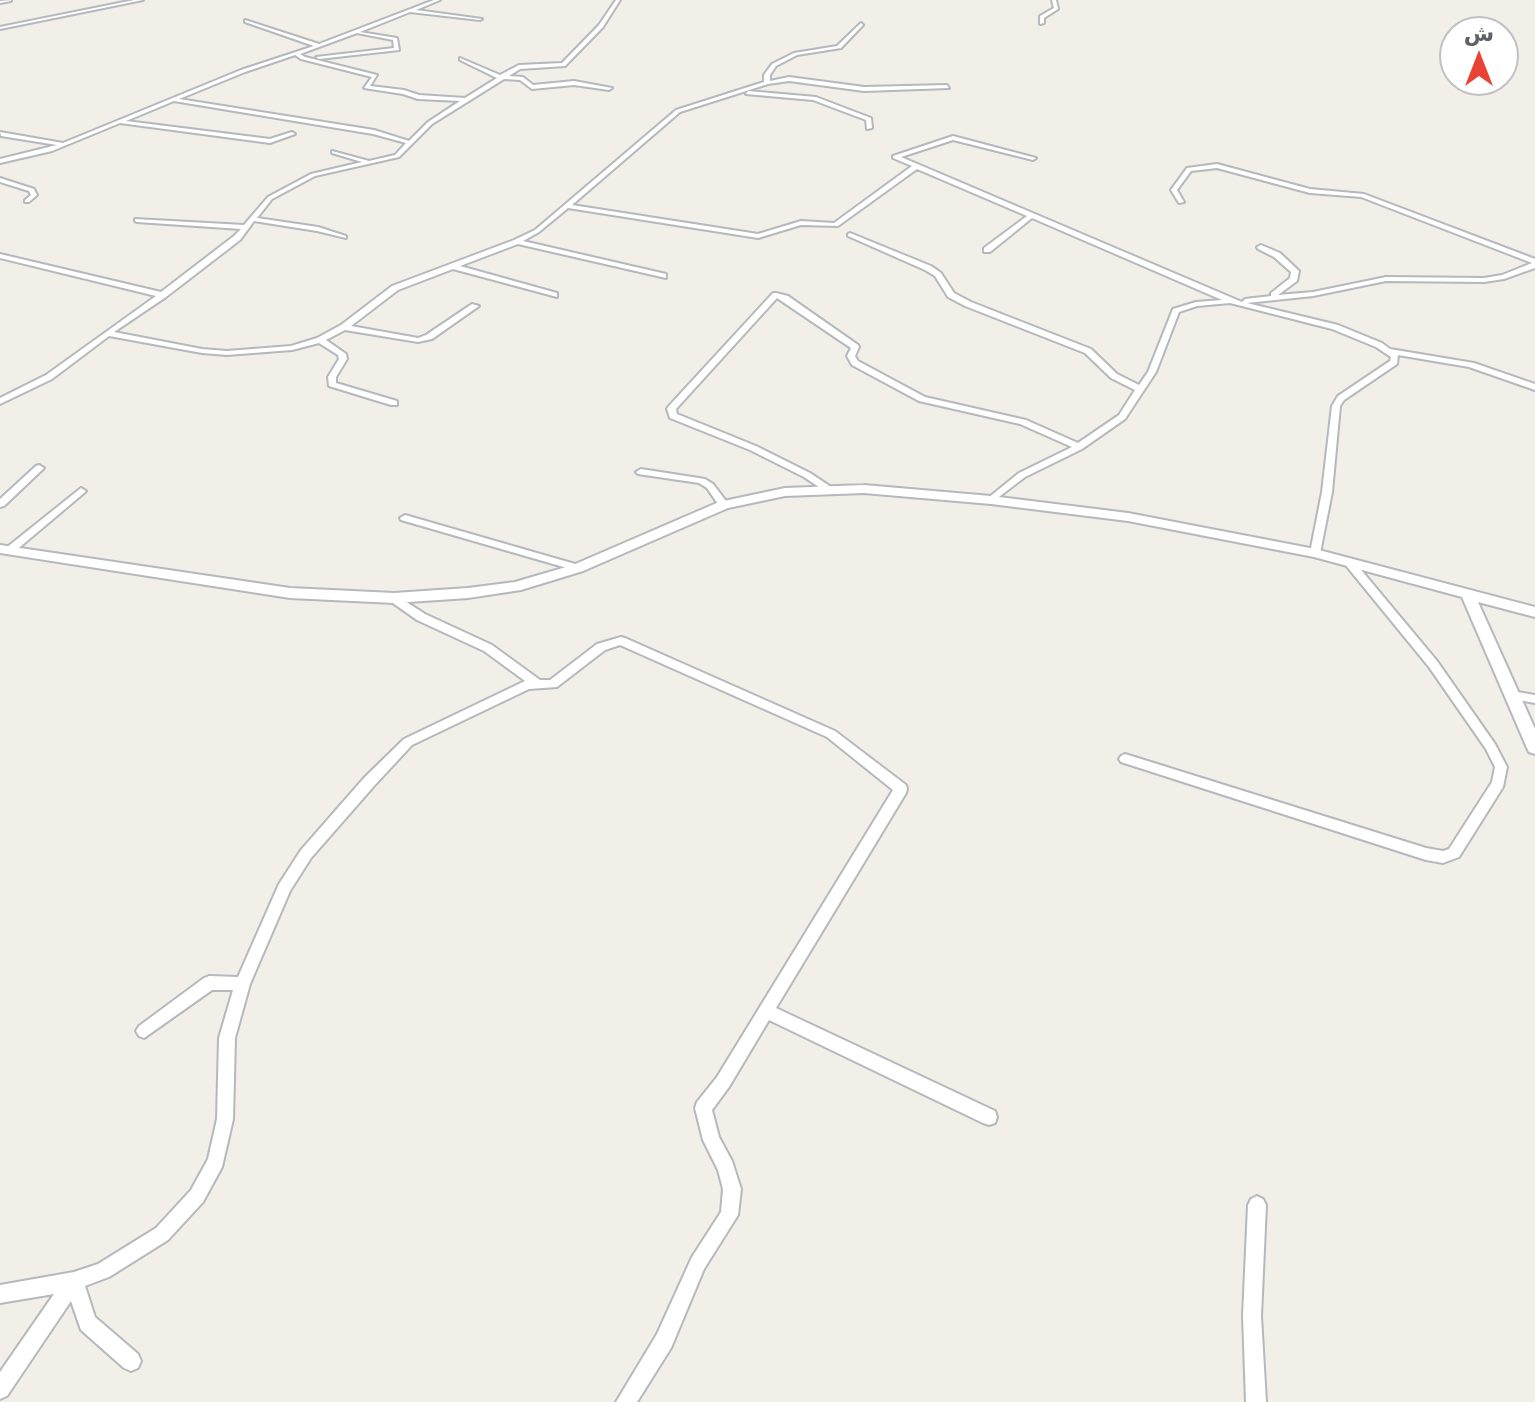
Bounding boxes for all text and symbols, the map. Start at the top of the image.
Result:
north arrow [1439,16,1519,96]
text: ش [1464,21,1494,46]

